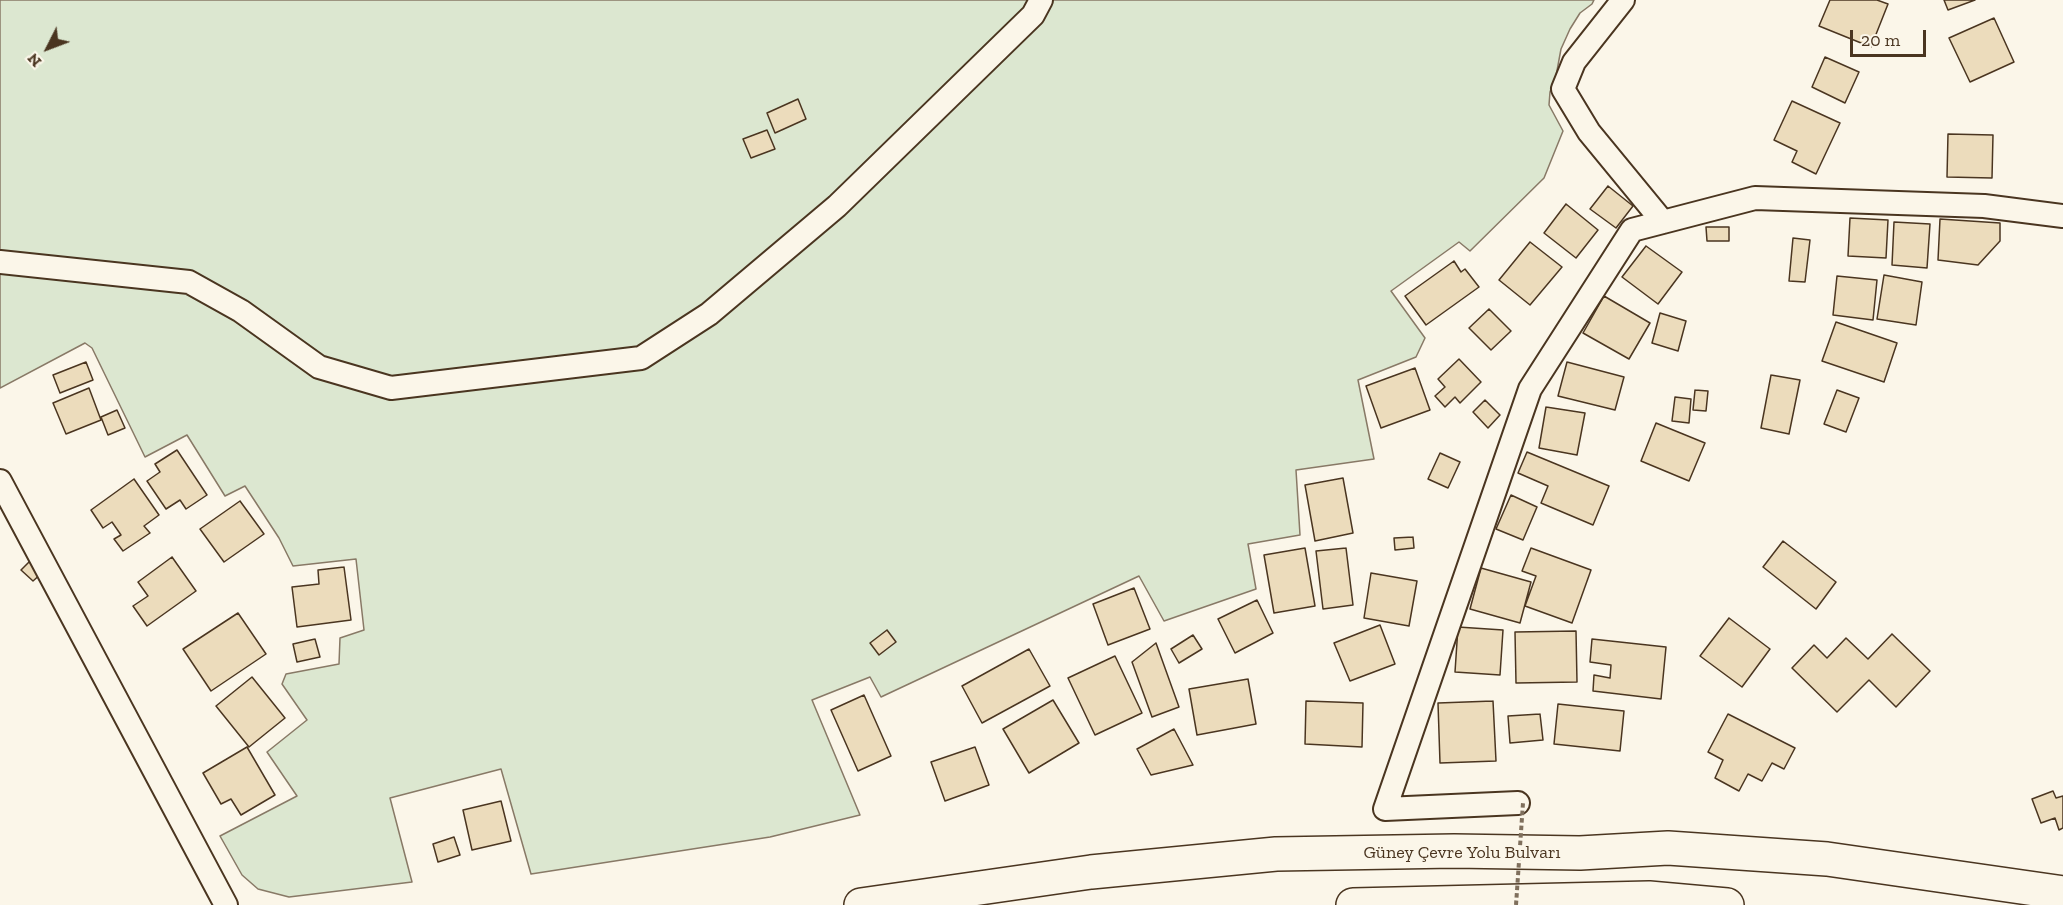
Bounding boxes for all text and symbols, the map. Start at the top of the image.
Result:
north arrow [18,18,78,78]
scale bar [1853,18,1930,56]
text: 20 m [1861,29,1900,51]
text: N [23,50,45,71]
street label: Güney Çevre Yolu Bulvarı [1363,842,1561,864]

